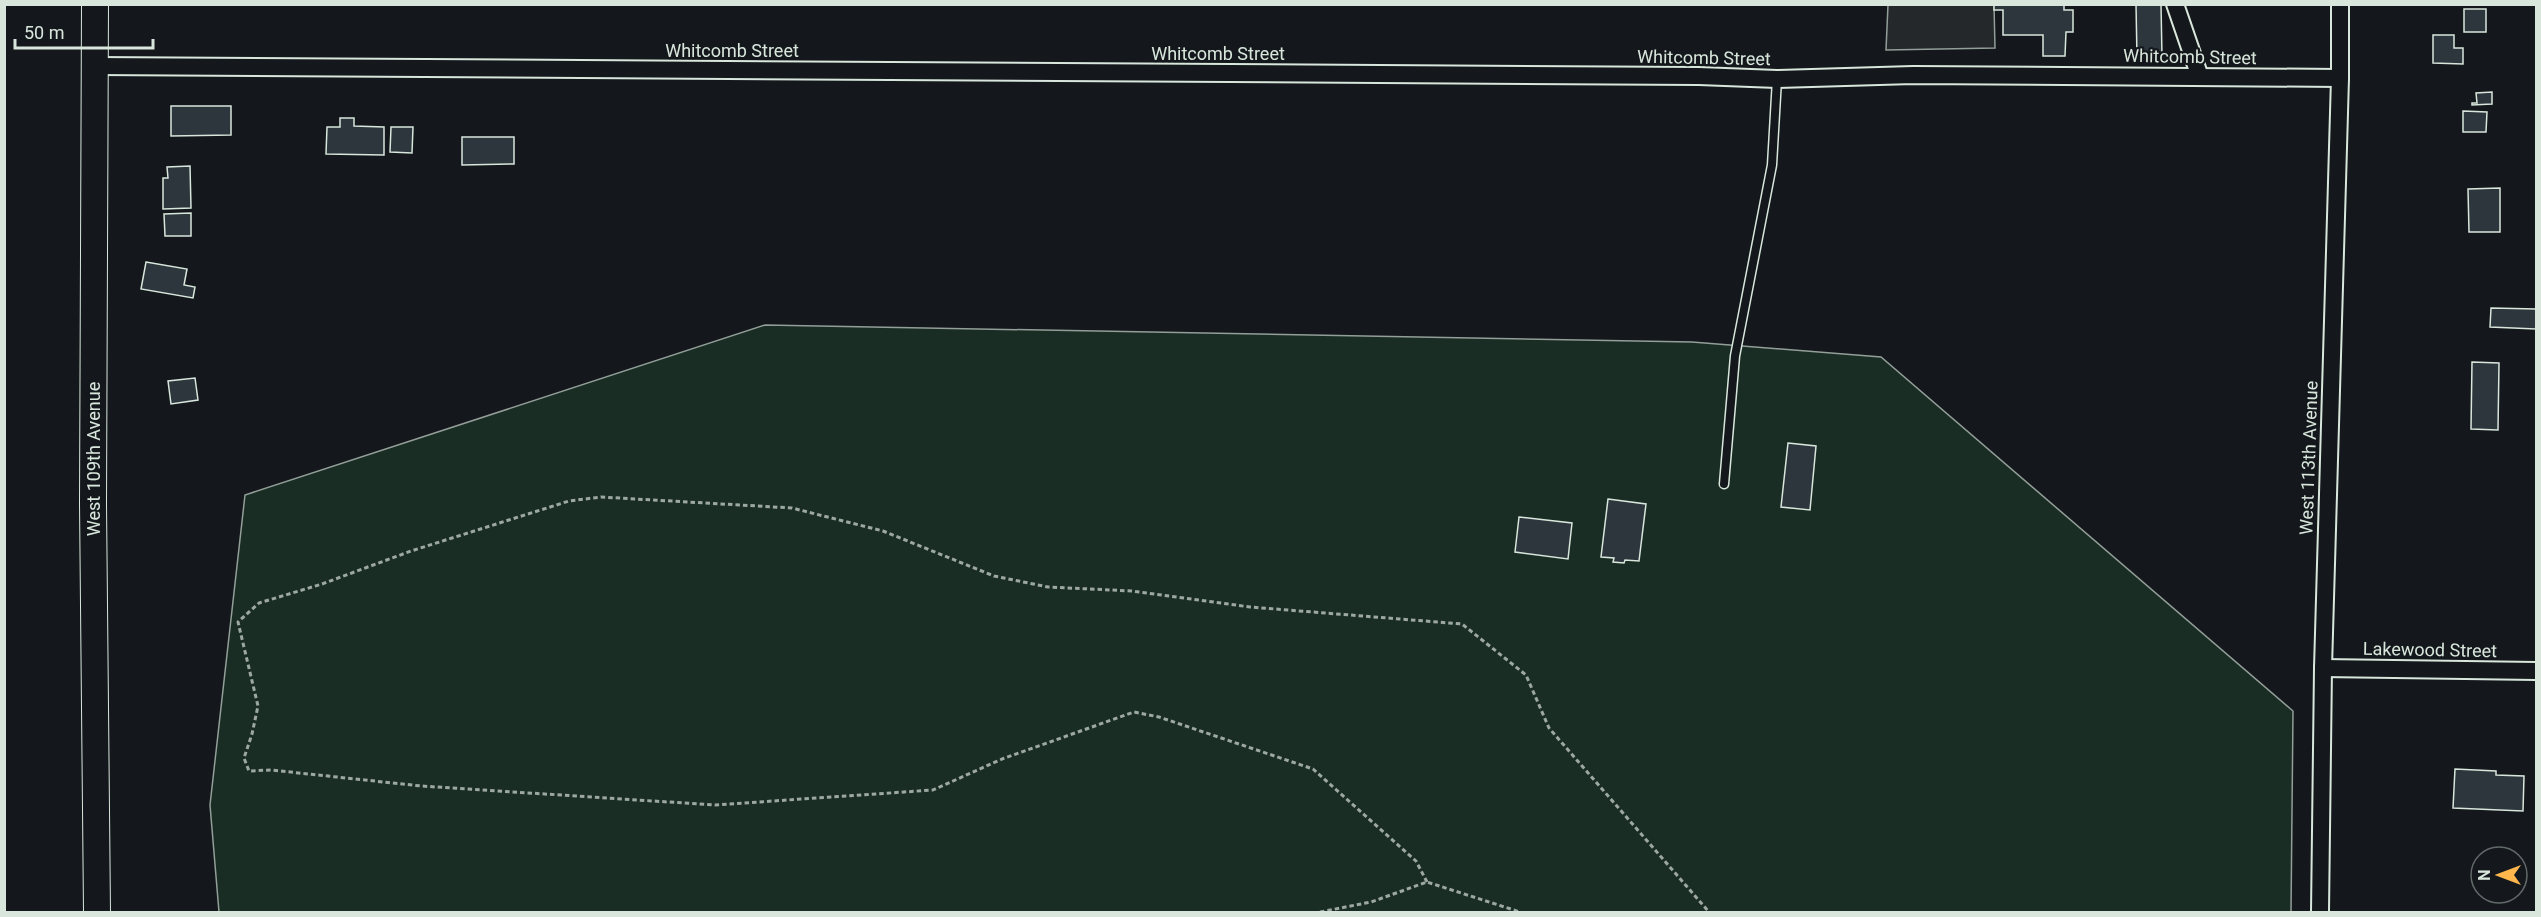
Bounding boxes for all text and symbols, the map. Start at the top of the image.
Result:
scale bar [15,12,153,50]
text: 50 m [24,22,64,43]
street label: Whitcomb Street [665,40,799,61]
street label: Whitcomb Street [1151,43,1285,64]
street label: Whitcomb Street [2123,45,2257,68]
street label: Whitcomb Street [1637,46,1771,69]
street label: West 113th Avenue [2295,380,2322,535]
street label: West 109th Avenue [83,382,104,536]
street label: Lakewood Street [2363,638,2497,661]
north arrow [2469,845,2529,905]
text: N [2475,869,2494,881]

